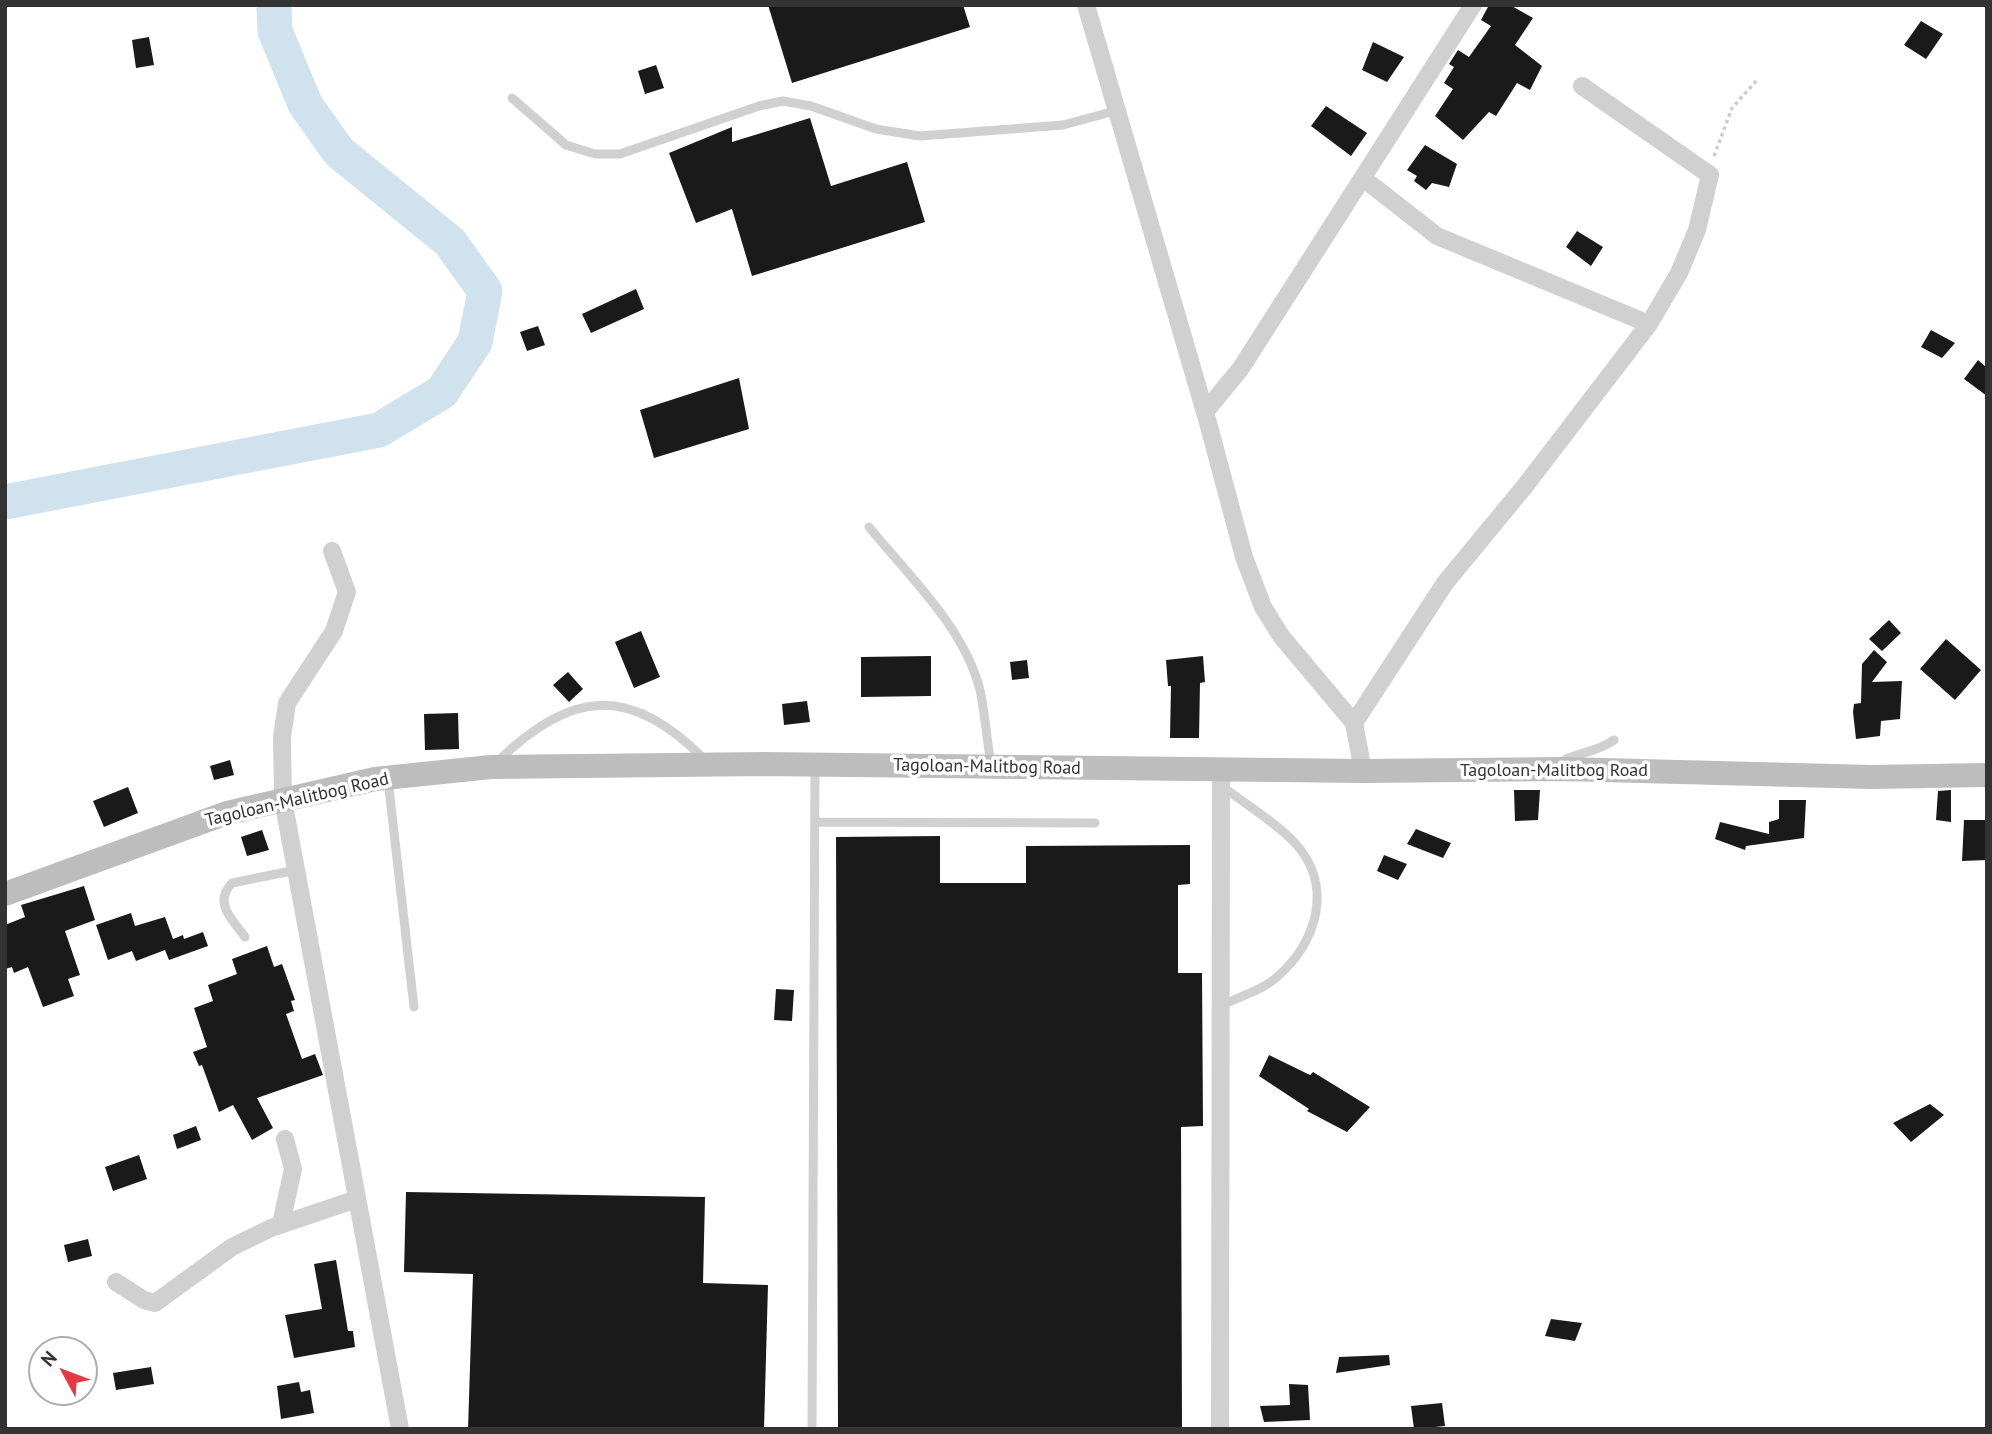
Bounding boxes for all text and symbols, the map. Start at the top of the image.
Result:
street label: Tagoloan-Malitbog Road [893,755,1081,779]
street label: Tagoloan-Malitbog Road [1460,760,1648,782]
street label: Tagoloan-Malitbog Road [203,768,391,832]
north arrow [28,1336,98,1406]
text: N [36,1346,62,1371]

